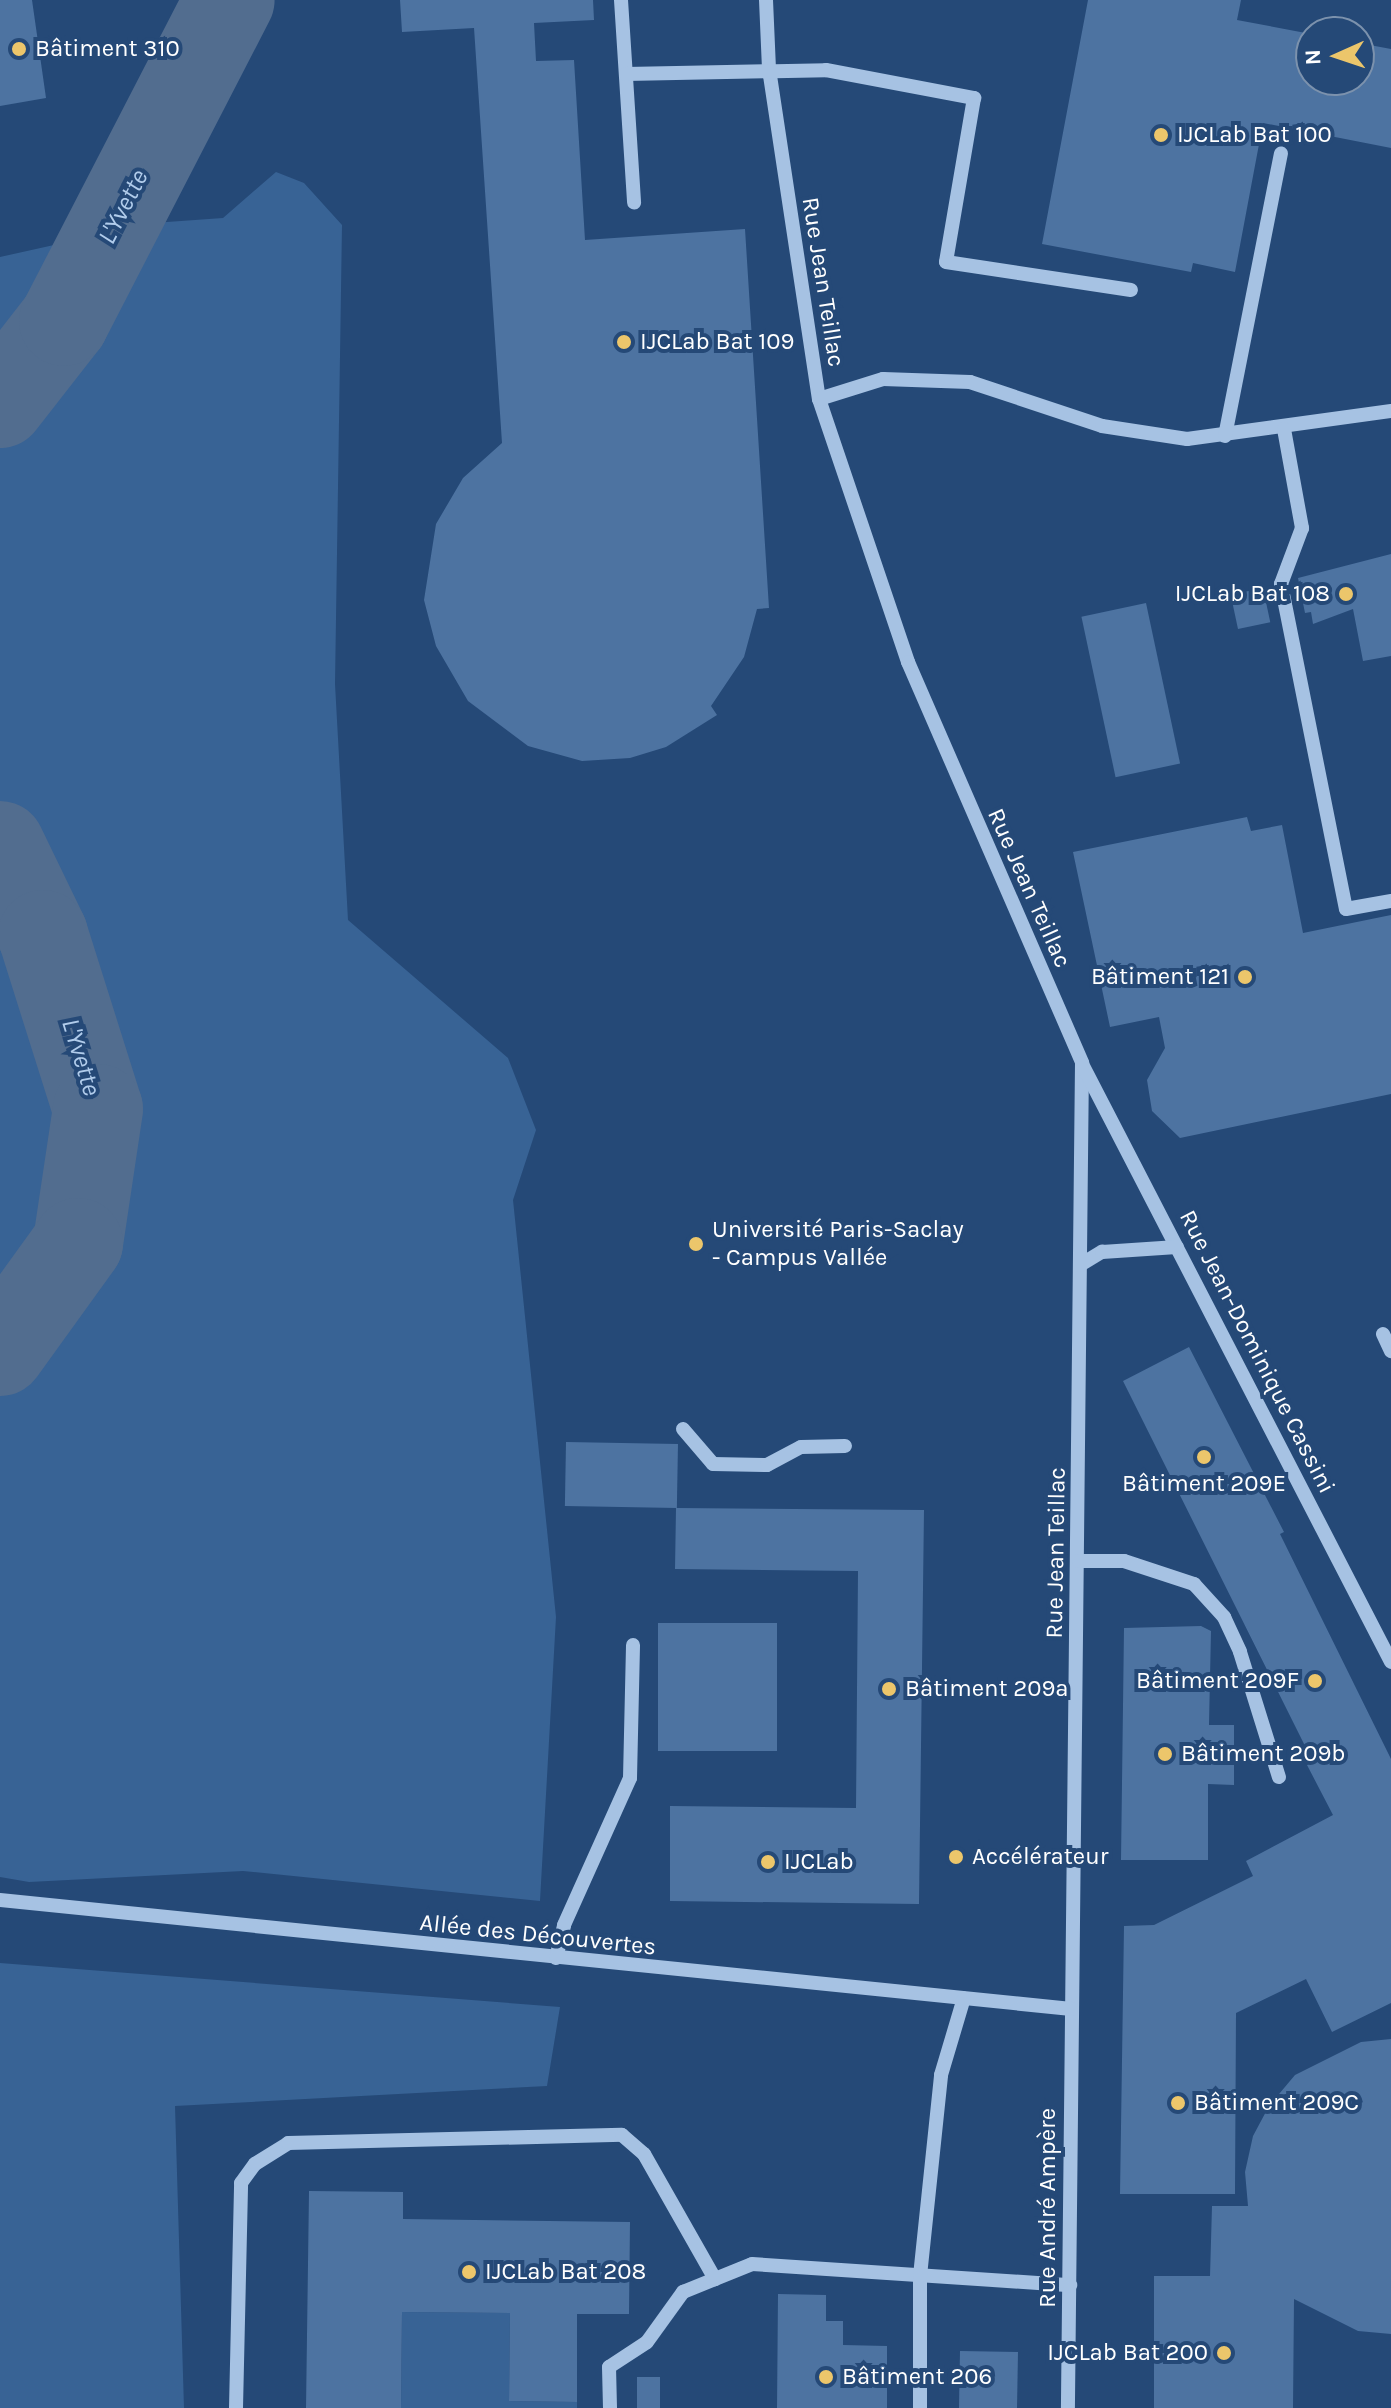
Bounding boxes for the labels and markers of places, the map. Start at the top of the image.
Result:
place label: Bâtiment 310 [35,35,180,63]
marker: Bâtiment 310 [10,40,28,58]
place label: IJCLab Bat 100 [1177,121,1332,149]
marker: IJCLab Bat 100 [1152,126,1170,144]
place label: IJCLab Bat 109 [640,328,794,356]
marker: IJCLab Bat 109 [615,333,633,351]
place label: IJCLab Bat 108 [1175,580,1330,608]
marker: IJCLab Bat 108 [1337,585,1355,603]
place label: Bâtiment 121 [1091,963,1229,991]
marker: Bâtiment 121 [1236,968,1254,986]
place label: Université Paris-Saclay - Campus Vallée [712,1216,964,1272]
marker: Université Paris-Saclay - Campus Vallée [687,1235,705,1253]
marker: Bâtiment 209E [1195,1448,1213,1466]
place label: Bâtiment 209E [1122,1470,1286,1498]
place label: Bâtiment 209F [1136,1667,1299,1695]
marker: Bâtiment 209F [1306,1672,1324,1690]
place label: Bâtiment 209a [905,1675,1069,1703]
marker: Bâtiment 209a [880,1680,898,1698]
place label: Bâtiment 209b [1181,1740,1346,1768]
marker: Bâtiment 209b [1156,1745,1174,1763]
place label: Accélérateur [972,1843,1108,1871]
place label: IJCLab [784,1848,854,1876]
marker: Accélérateur [947,1848,965,1866]
marker: IJCLab [759,1853,777,1871]
place label: Bâtiment 209C [1194,2089,1359,2117]
marker: Bâtiment 209C [1169,2094,1187,2112]
place label: IJCLab Bat 208 [485,2258,646,2286]
marker: IJCLab Bat 208 [460,2263,478,2281]
place label: IJCLab Bat 200 [1047,2339,1208,2367]
marker: IJCLab Bat 200 [1215,2344,1233,2362]
place label: Bâtiment 206 [842,2363,992,2391]
marker: Bâtiment 206 [817,2368,835,2386]

